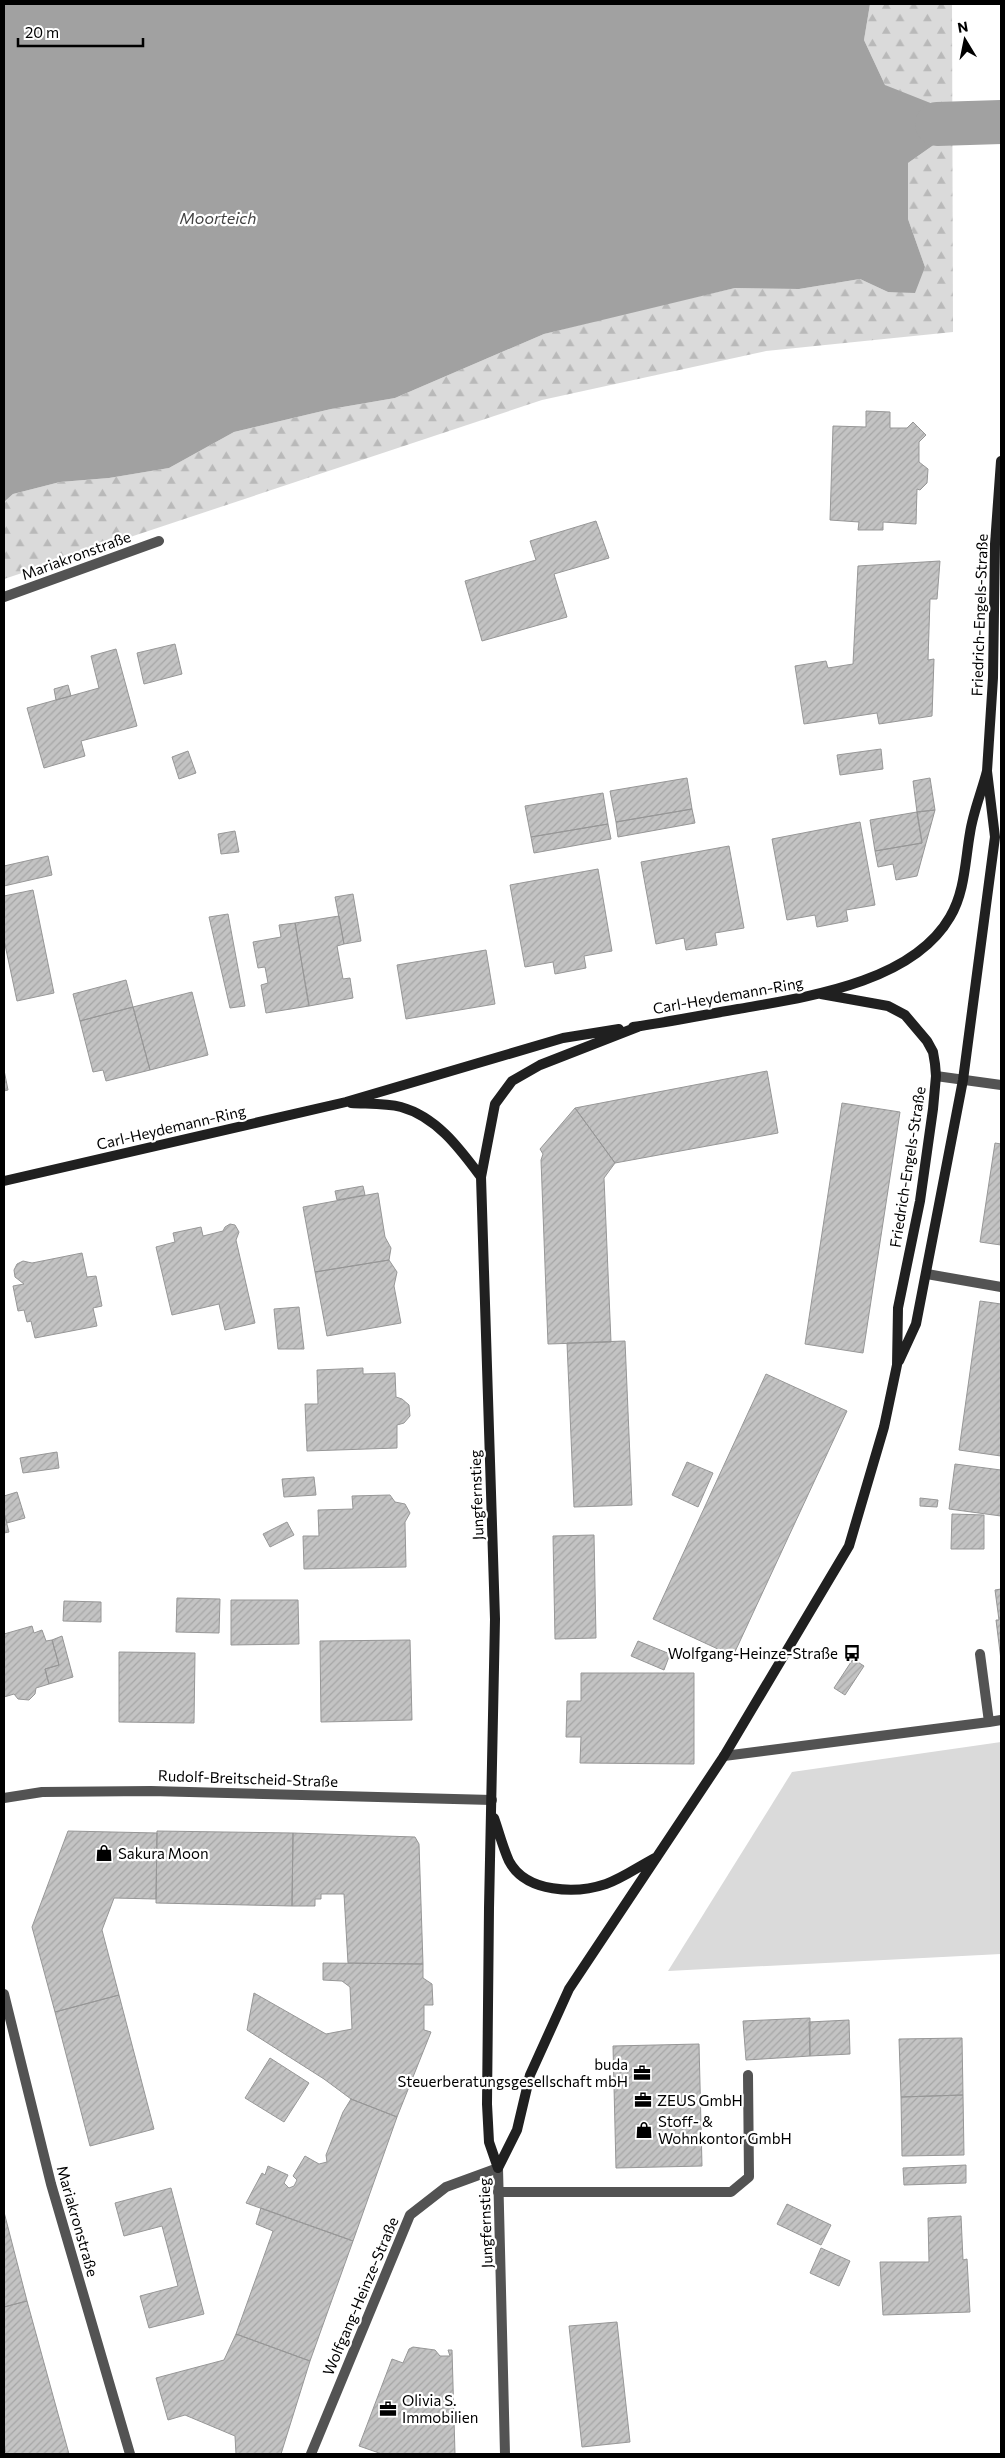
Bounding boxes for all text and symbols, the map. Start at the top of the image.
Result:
scale bar [18,15,142,47]
north arrow [940,15,990,65]
text: N [956,17,969,36]
text: 20 m [25,23,59,41]
water label: Moorteich [180,208,256,227]
street label: Mariakronstraße [19,527,133,583]
street label: Friedrich-Engels-Straße [967,533,991,697]
street label: Carl-Heydemann-Ring [651,973,805,1017]
street label: Friedrich-Engels-Straße [885,1085,929,1249]
street label: Carl-Heydemann-Ring [95,1101,247,1153]
street label: Jungfernstieg [465,1450,487,1540]
bus stop icon: Wolfgang-Heinze-Straße [842,1643,862,1663]
place label: Wolfgang-Heinze-Straße [668,1644,838,1662]
street label: Rudolf-Breitscheid-Straße [158,1766,338,1790]
shop icon: Sakura Moon [94,1843,114,1863]
place label: Sakura Moon [118,1844,209,1862]
place label: buda Steuerberatungsgesellschaft mbH [397,2055,628,2090]
office icon: buda Steuerberatungsgesellschaft mbH [632,2063,652,2083]
office icon: ZEUS GmbH [633,2090,653,2110]
place label: ZEUS GmbH [657,2091,743,2109]
place label: Stoff- & Wohnkontor GmbH [658,2112,792,2147]
shop icon: Stoff- & Wohnkontor GmbH [634,2120,654,2140]
street label: Mariakronstraße [54,2163,102,2279]
street label: Jungfernstieg [474,2178,496,2268]
street label: Wolfgang-Heinze-Straße [318,2214,402,2378]
place label: Olivia S. Immobilien [402,2391,478,2426]
office icon: Olivia S. Immobilien [378,2399,398,2419]

